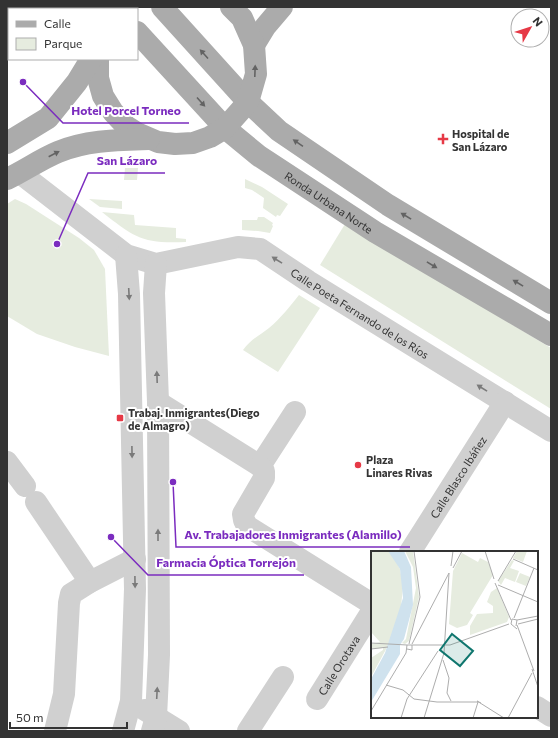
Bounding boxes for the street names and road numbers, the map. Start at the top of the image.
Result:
street label: Ronda Urbana Norte [283,168,376,236]
street label: Calle Poeta Fernando de los Ríos [289,265,432,361]
street label: Calle Blasco Ibáñez [427,433,489,520]
street label: Calle Orotava [315,633,362,697]

